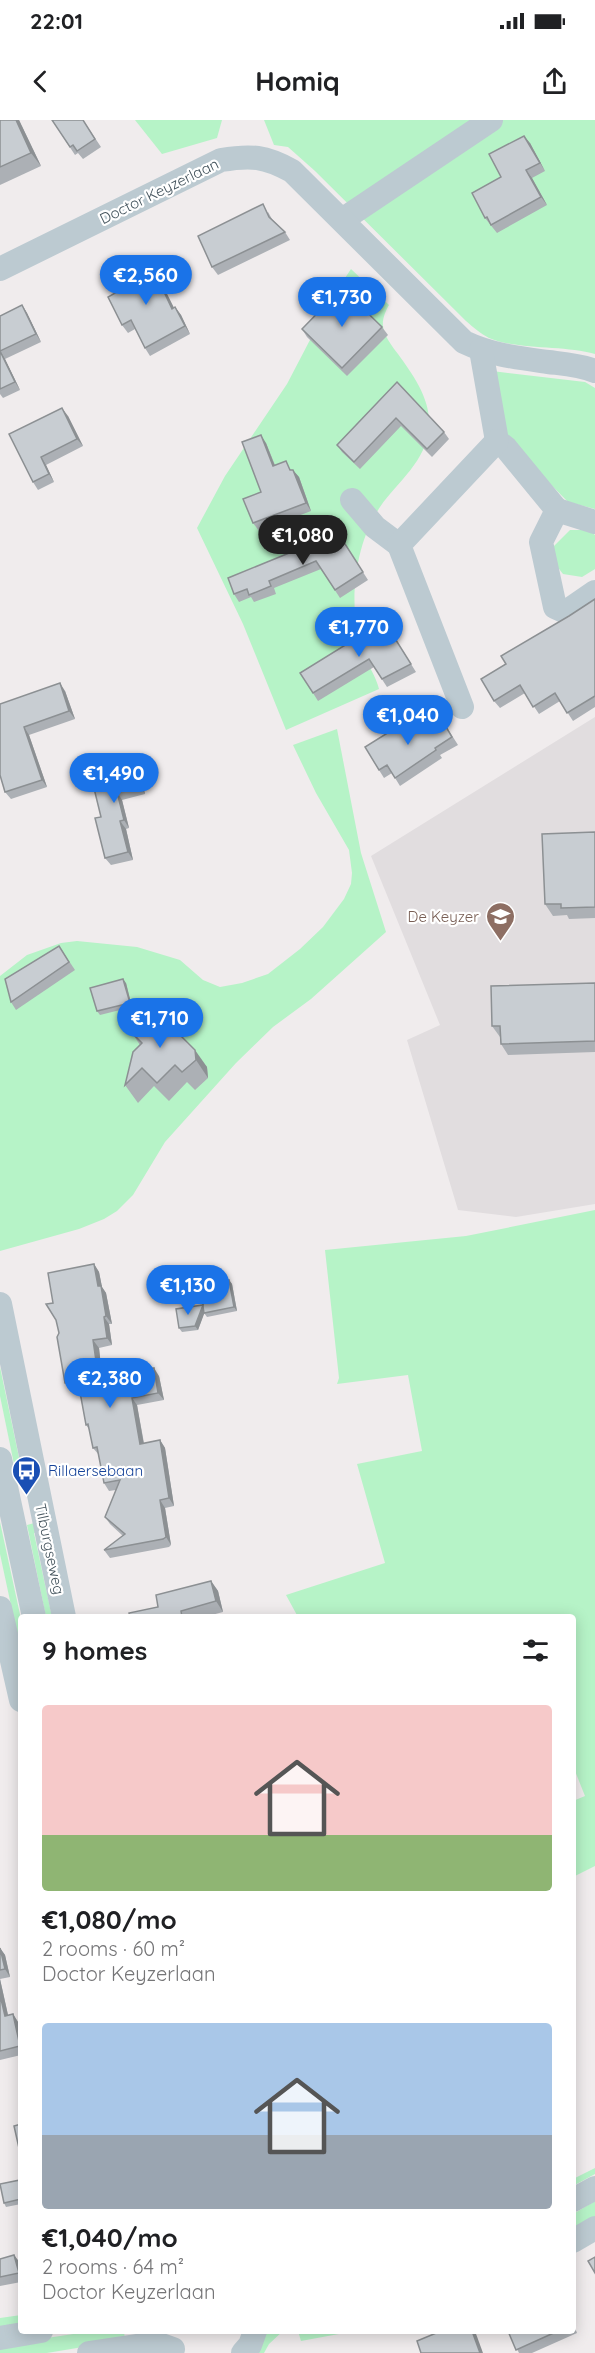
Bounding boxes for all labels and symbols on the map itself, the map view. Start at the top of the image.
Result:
street label: Doctor Keyzerlaan [96,154,222,228]
pin: €2,560 [97,255,195,306]
pin: €1,730 [293,277,391,328]
pin: €1,080 [254,515,352,566]
pin: €1,770 [310,607,408,658]
pin: €1,040 [359,695,457,746]
pin: €1,490 [65,753,163,804]
school or university icon: De Keyzer [484,900,516,942]
place label: De Keyzer [408,907,479,926]
pin: €1,710 [111,998,209,1049]
pin: €1,130 [139,1265,237,1316]
pin: €2,380 [61,1358,159,1409]
bus stop icon: Rillaersebaan [11,1454,43,1496]
place label: Rillaersebaan [48,1461,143,1480]
street label: Tilburgseweg [31,1502,69,1596]

